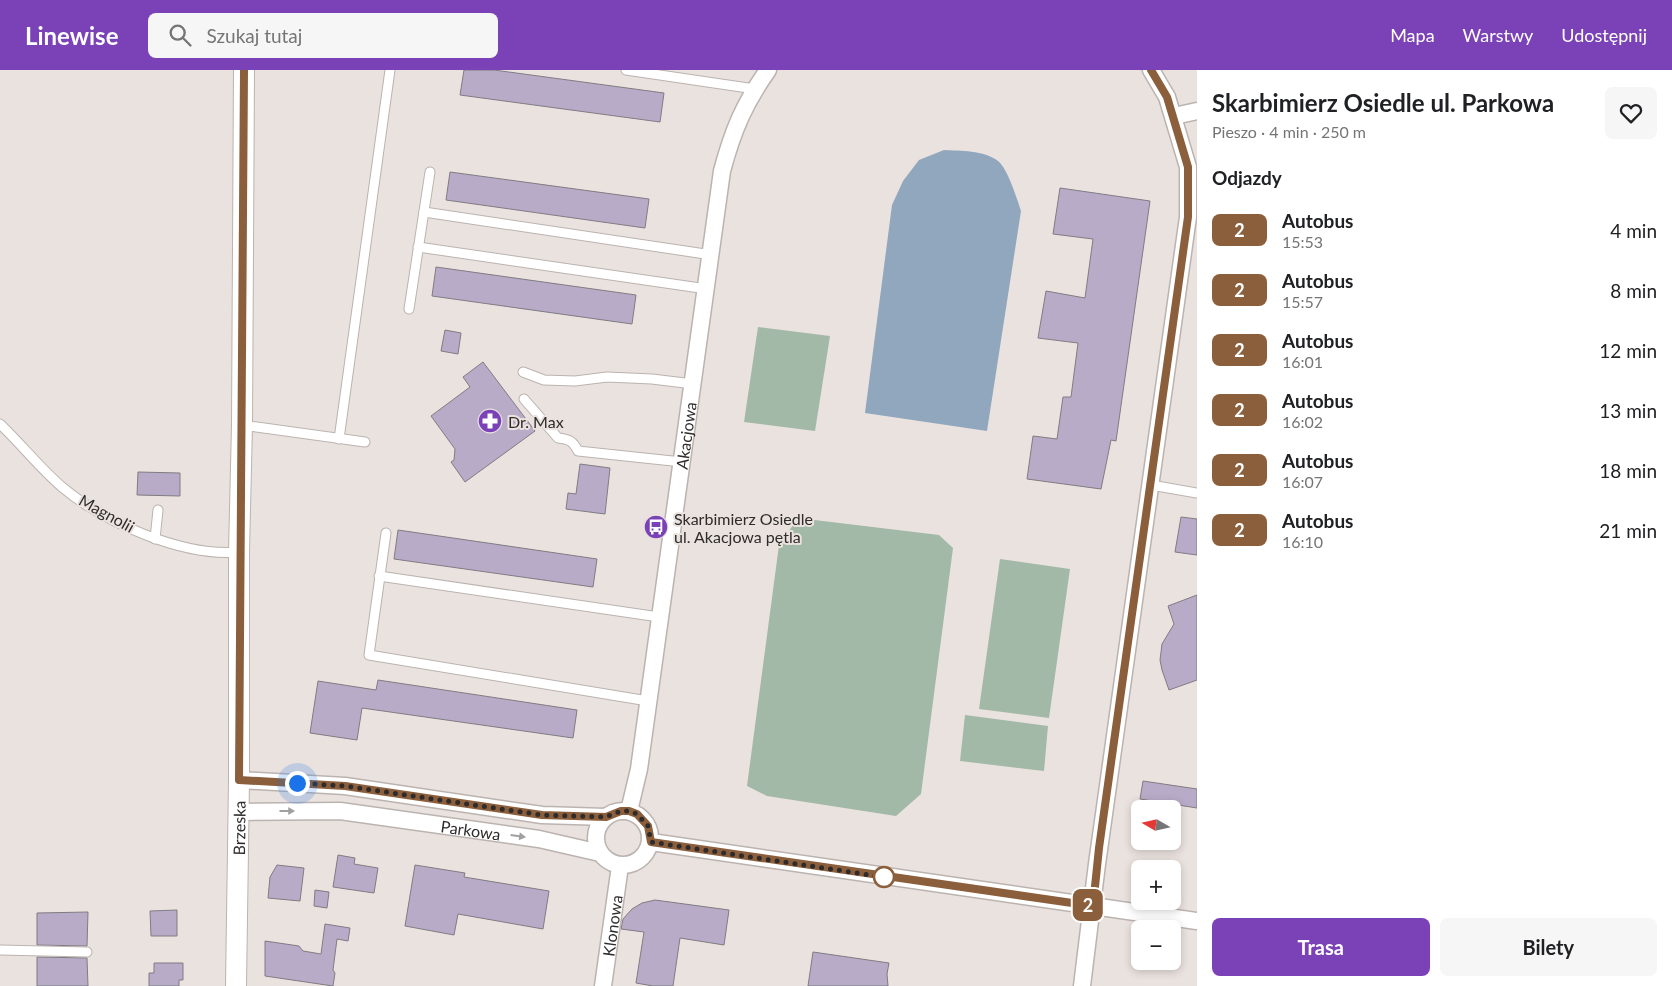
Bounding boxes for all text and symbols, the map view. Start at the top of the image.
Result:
search box [148,13,498,58]
text: Linewise [25,21,118,50]
icon: search [166,21,194,49]
text: Szukaj tutaj [206,24,302,47]
text: Mapa [1390,24,1435,46]
text: Warstwy [1463,24,1533,46]
text: Udostępnij [1561,24,1647,46]
button: heart [1605,87,1657,139]
text: Skarbimierz Osiedle ul. Parkowa [1212,88,1554,117]
text: Pieszo · 4 min · 250 m [1212,122,1366,141]
text: Odjazdy [1212,166,1282,189]
text: Autobus [1282,209,1353,232]
text: 2 [1234,219,1245,241]
text: 4 min [1610,219,1657,242]
text: 15:53 [1282,232,1323,251]
text: Autobus [1282,269,1353,292]
text: 2 [1234,279,1245,301]
text: 8 min [1610,279,1657,302]
text: 15:57 [1282,292,1323,311]
text: Autobus [1282,329,1353,352]
text: 2 [1234,339,1245,361]
text: 12 min [1599,339,1657,362]
text: 16:01 [1282,352,1323,371]
text: Autobus [1282,389,1353,412]
text: 2 [1234,399,1245,421]
text: 13 min [1599,399,1657,422]
street label: Akacjowa [671,400,699,470]
pharmacy icon: Dr. Max [477,408,503,434]
place label: Dr. Max [508,412,564,431]
text: 16:02 [1282,412,1323,431]
text: Autobus [1282,449,1353,472]
text: 2 [1234,459,1245,481]
text: 18 min [1599,459,1657,482]
text: 16:07 [1282,472,1323,491]
street label: Magnolii [76,490,138,536]
place label: Skarbimierz Osiedle ul. Akacjowa pętla [674,509,813,546]
text: Autobus [1282,509,1353,532]
bus stop icon: Skarbimierz Osiedle ul. Akacjowa pętla [643,514,669,540]
text: 2 [1234,519,1245,541]
text: 21 min [1599,519,1657,542]
text: 16:10 [1282,532,1323,551]
your location [285,771,310,796]
north arrow [1131,800,1181,850]
map controls [1131,800,1181,970]
street label: Brzeska [228,801,248,855]
one-way arrow [279,807,295,815]
street label: Parkowa [440,816,502,843]
one-way arrow [510,832,526,840]
button: + [1131,860,1181,910]
unlabelled marker [873,866,895,888]
line badge: 2 [1072,889,1104,921]
street label: Klonowa [598,894,625,958]
text: 2 [1083,894,1093,916]
button: Trasa [1212,918,1430,976]
button: Bilety [1440,918,1657,976]
button: − [1131,920,1181,970]

